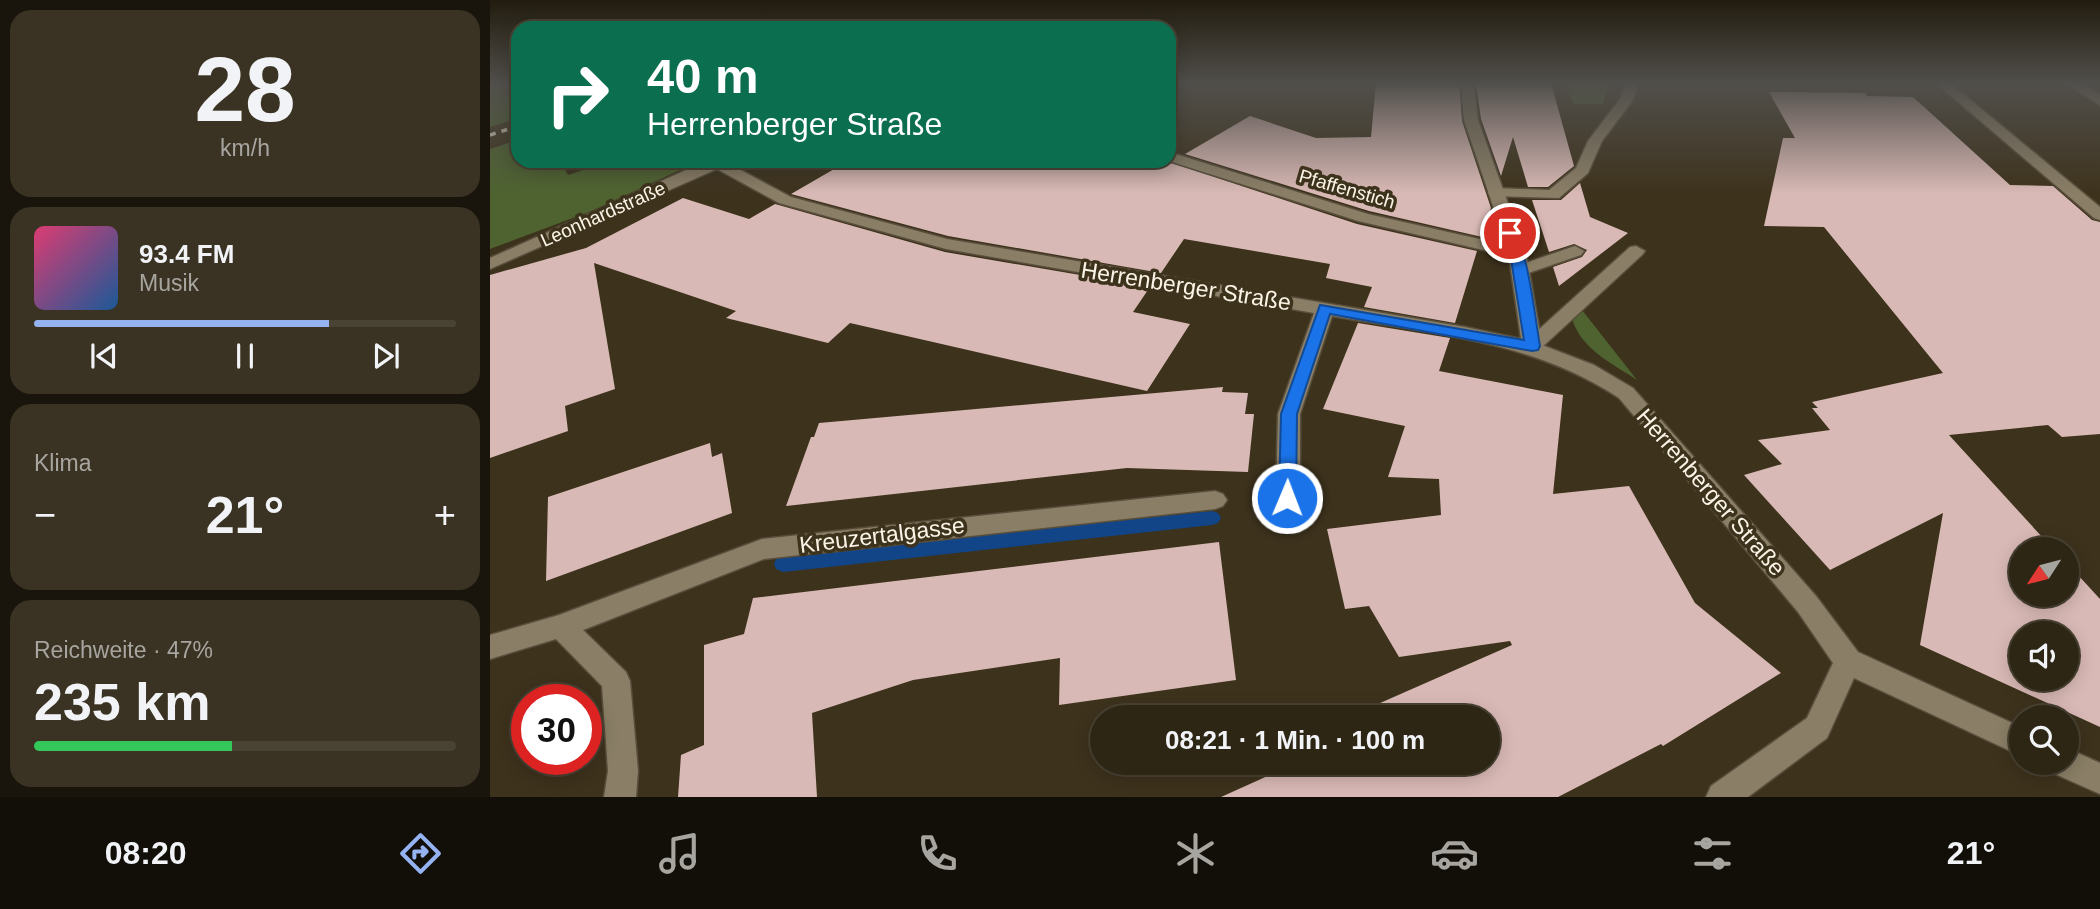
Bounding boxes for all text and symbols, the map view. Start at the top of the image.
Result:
text: 28 [194,39,296,140]
icon: right [532,49,623,140]
text: 40 m [647,49,759,103]
text: Herrenberger Straße [647,106,942,142]
text: km/h [220,135,270,161]
street label: Pfaffenstich [1297,165,1397,213]
street label: Leonhardstraße [537,177,669,251]
pin [1480,203,1540,263]
icon: arrive [1491,214,1529,252]
text: 93.4 FM [139,239,234,269]
street label: Herrenberger Straße [1079,257,1293,315]
text: Musik [139,270,199,296]
icon: previous [85,337,123,375]
icon: pause [226,337,264,375]
icon: next [367,337,405,375]
street label: Herrenberger Straße [1632,403,1790,581]
text: Klima [34,450,92,476]
position arrow [1250,461,1324,535]
text: 21° [206,486,284,544]
text: − [34,494,56,536]
text: + [434,494,456,536]
street label: Kreuzertalgasse [798,512,966,558]
north arrow [2009,537,2079,607]
map controls [2009,537,2079,775]
button: sound [2009,621,2079,691]
text: Reichweite · 47% [34,637,213,663]
text: 235 km [34,673,210,731]
speed limit sign: 30 [511,684,602,775]
button: search [2009,705,2079,775]
text: 08:21 · 1 Min. · 100 m [1165,725,1425,755]
icon: directions [396,829,445,878]
icon: music [655,829,704,878]
icon: phone [913,829,962,878]
icon: climate [1171,829,1220,878]
icon: car [1430,829,1479,878]
icon: filters [1688,829,1737,878]
text: 08:20 [105,835,187,871]
text: 21° [1947,835,1995,871]

